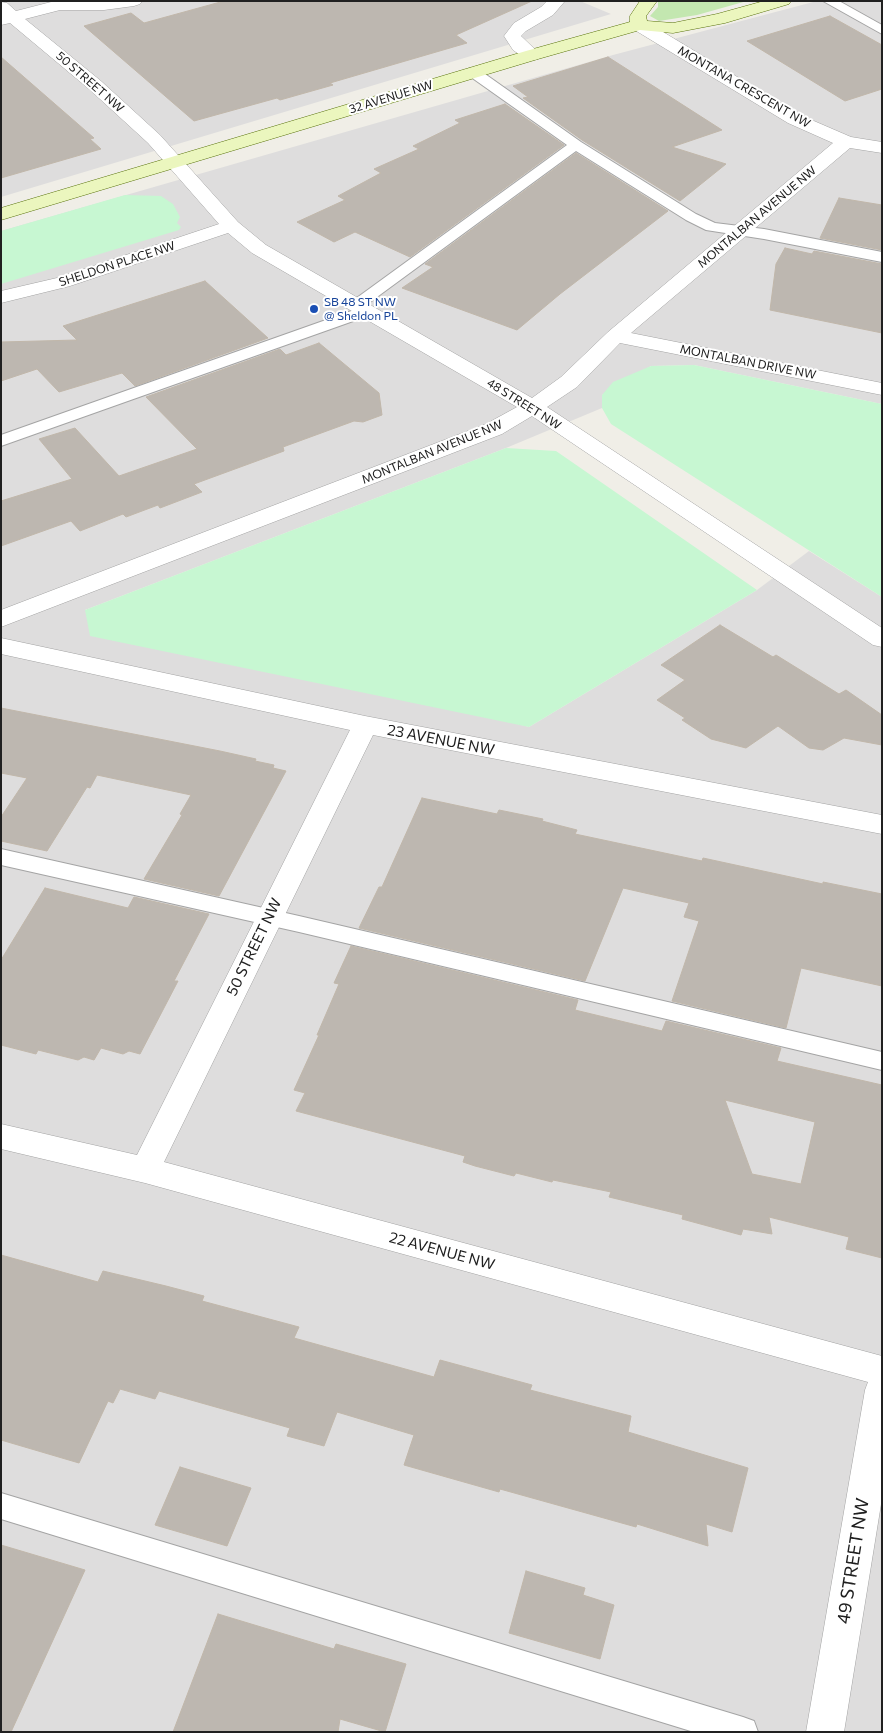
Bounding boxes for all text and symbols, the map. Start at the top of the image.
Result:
street label: MONTANA CRESCENT NW [675,43,813,131]
street label: 50 STREET NW [53,49,127,115]
street label: 32 AVENUE NW [347,77,435,117]
street label: MONTALBAN AVENUE NW [695,163,819,271]
street label: SHELDON PLACE NW [57,238,177,290]
place label: SB 48 ST NW @ Sheldon PL [324,295,398,323]
marker: SB 48 ST NW @ Sheldon PL [308,303,320,315]
street label: MONTALBAN DRIVE NW [679,342,817,382]
street label: 48 STREET NW [484,375,564,433]
street label: MONTALBAN AVENUE NW [360,417,504,487]
street label: 23 AVENUE NW [386,721,496,759]
street label: 50 STREET NW [223,895,285,999]
street label: 22 AVENUE NW [387,1228,497,1274]
street label: 49 STREET NW [832,1496,874,1626]

